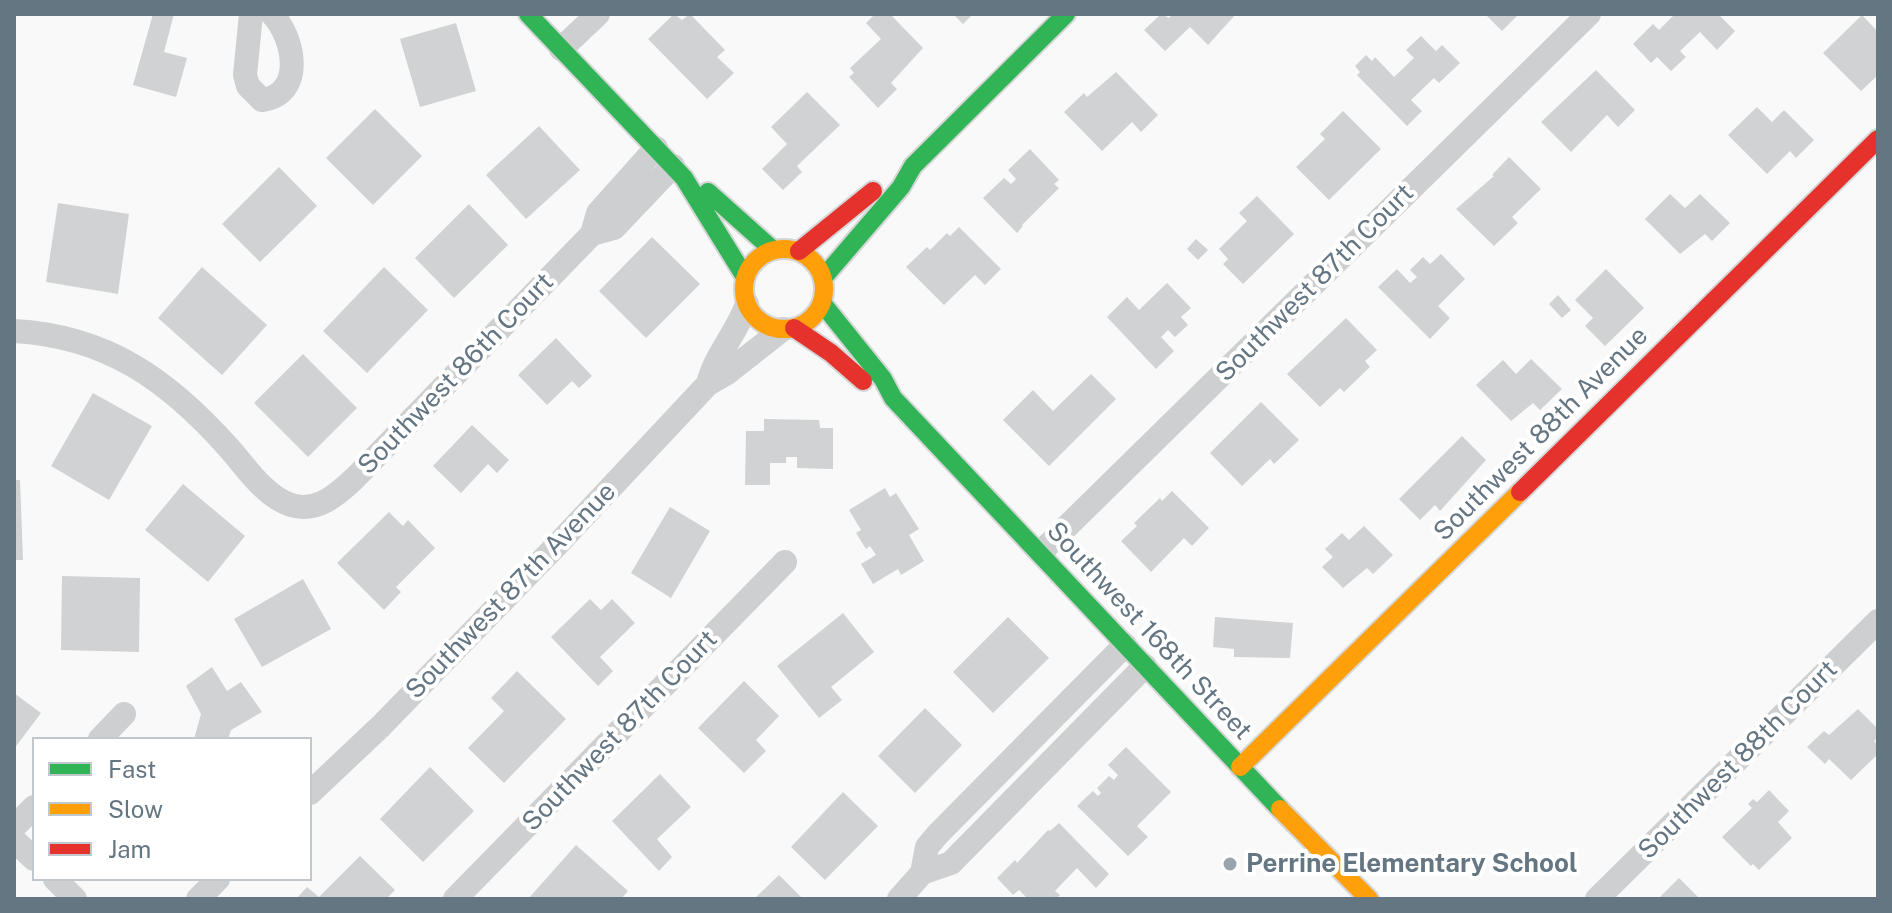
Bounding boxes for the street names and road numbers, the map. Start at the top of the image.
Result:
street label: Southwest 87th Court [1210,178,1420,388]
street label: Southwest 86th Court [352,267,560,481]
street label: Southwest 88th Avenue [1427,320,1655,548]
street label: Southwest 87th Avenue [400,476,622,706]
street label: Southwest 168th Street [1040,516,1258,746]
street label: Southwest 87th Court [516,624,724,838]
street label: Southwest 88th Court [1632,654,1844,866]

